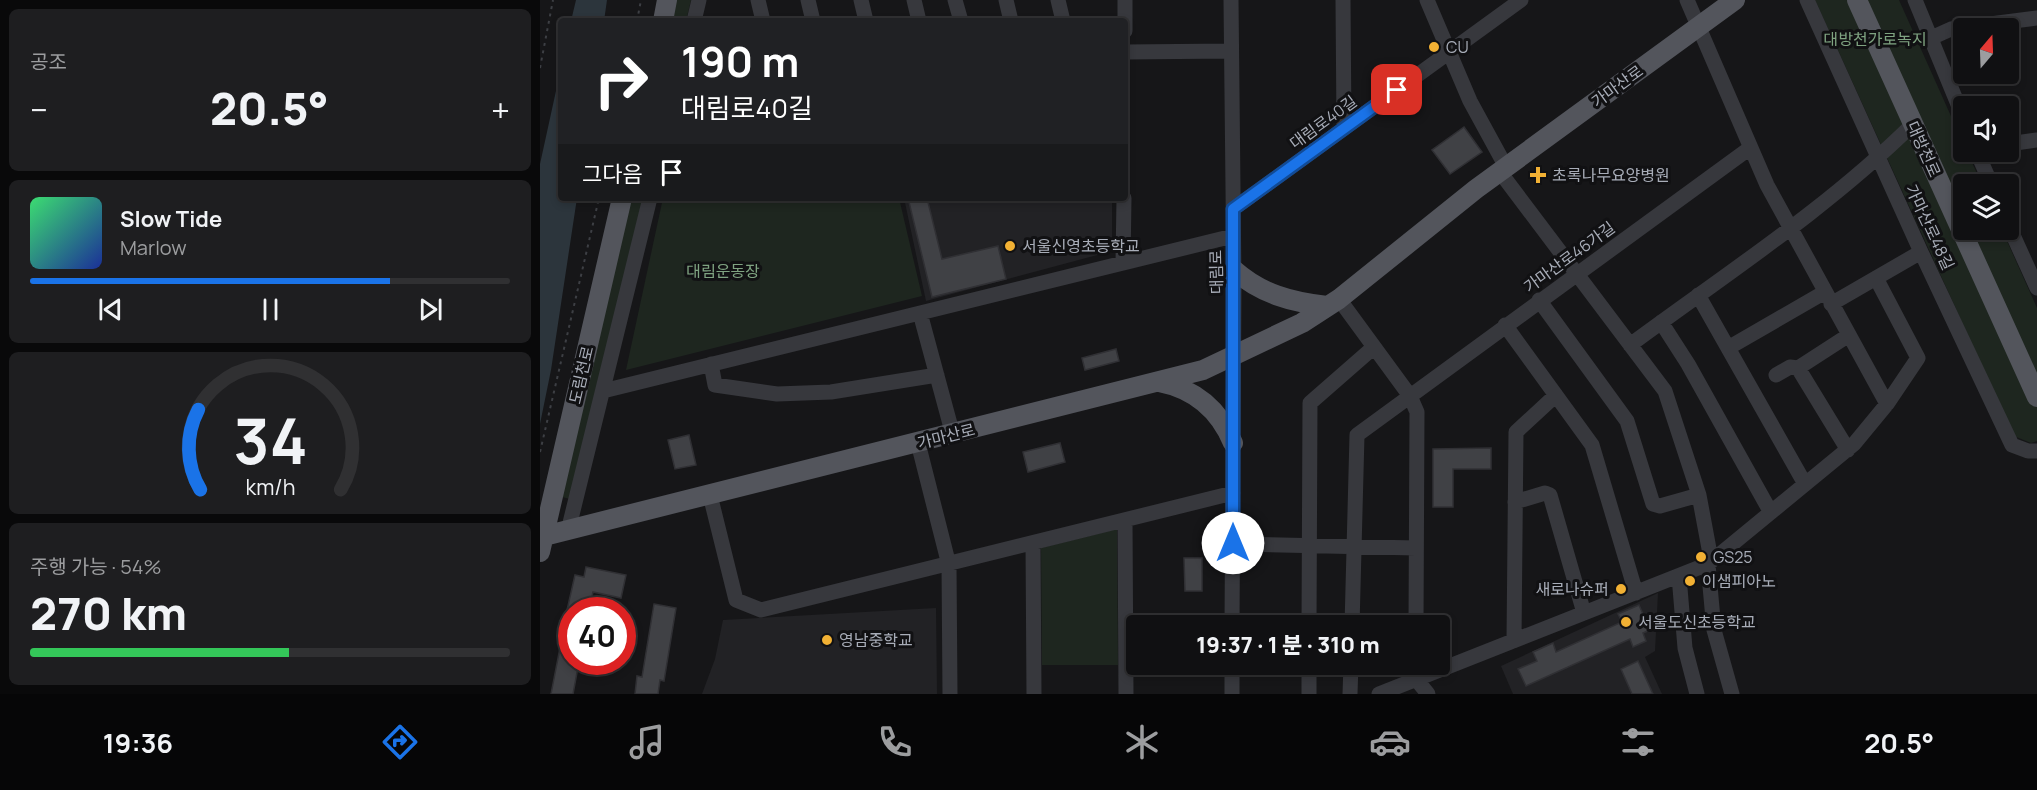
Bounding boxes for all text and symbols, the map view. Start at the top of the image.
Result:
north arrow [1953,18,2019,84]
map controls [1953,18,2019,240]
park label: 대방천가로녹지 [1823,28,1927,50]
text: 190 m [681,32,799,90]
place label: CU [1446,36,1469,58]
marker: CU [1427,40,1441,54]
icon: right [582,42,660,120]
text: 공조 [30,48,67,75]
street label: 가마산로 [1587,60,1648,112]
pin [1371,64,1422,115]
icon: arrive [1380,73,1413,106]
text: 20.5° [210,77,329,139]
text: − [30,87,48,132]
text: + [491,87,510,132]
text: 대림로40길 [681,89,813,126]
street label: 대림로40길 [1285,90,1361,154]
button: sound [1953,96,2019,162]
street label: 대방천로 [1902,118,1946,181]
icon: arrive [655,156,688,189]
text: 그다음 [582,159,643,189]
place label: 초록나무요양병원 [1552,164,1670,186]
marker: 초록나무요양병원 [1529,166,1547,184]
button: layers [1953,174,2019,240]
street label: 가마산로48길 [1901,181,1959,273]
text: Slow Tide [120,204,222,234]
street label: 가마산로46가길 [1519,216,1619,298]
text: Marlow [120,234,187,261]
place label: 서울신영초등학교 [1022,235,1140,257]
marker: 서울신영초등학교 [1003,239,1017,253]
street label: 대림로 [1205,249,1227,294]
park label: 대림운동장 [686,260,760,282]
icon: previous [94,293,127,326]
icon: pause [254,293,287,326]
icon: next [414,293,447,326]
street label: 도림천로 [564,344,598,406]
text: 34 [233,397,307,483]
street label: 가마산로 [915,418,977,454]
text: km/h [245,472,295,501]
position arrow [1201,511,1265,575]
place label: GS25 [1713,546,1753,568]
marker: GS25 [1694,550,1708,564]
text: 주행 가능 · 54% [30,553,162,580]
place label: 이샘피아노 [1702,570,1776,592]
marker: 이샘피아노 [1683,574,1697,588]
place label: 새로나슈퍼 [1535,578,1609,600]
text: 270 km [30,582,187,644]
marker: 새로나슈퍼 [1614,582,1628,596]
speed limit sign: 40 [558,597,636,675]
place label: 서울도신초등학교 [1638,611,1756,633]
marker: 서울도신초등학교 [1619,615,1633,629]
place label: 영남중학교 [839,629,913,651]
text: 19:37 · 1 분 · 310 m [1196,630,1380,660]
marker: 영남중학교 [820,633,834,647]
icon: directions [379,721,421,763]
icon: music [626,721,668,763]
icon: phone [874,721,916,763]
icon: climate [1121,721,1163,763]
icon: car [1369,721,1411,763]
icon: filters [1617,721,1659,763]
text: 19:36 [103,724,173,761]
text: 20.5° [1864,724,1934,761]

